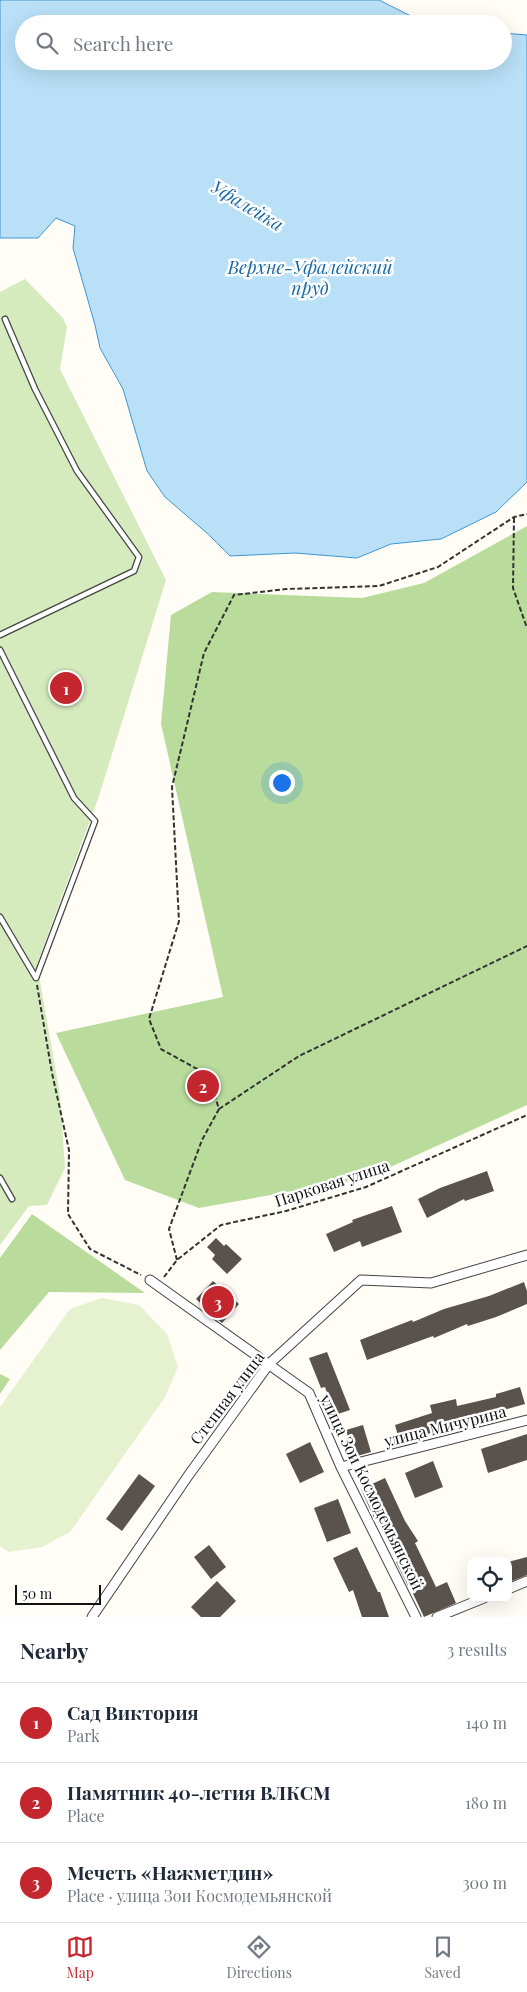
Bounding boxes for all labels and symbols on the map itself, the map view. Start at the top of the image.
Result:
water label: Уфалейка [207,174,288,236]
water label: Верхне-Уфалейский пруд [227,255,393,300]
pin: 1 [50,669,82,707]
your location [269,770,295,796]
pin: 2 [187,1067,219,1105]
street label: Парковая улица [272,1154,392,1211]
pin: 3 [202,1283,234,1321]
street label: Степная улица [185,1347,268,1448]
street label: улица Зои Космодемьянской [315,1390,429,1593]
street label: улица Мичурина [381,1400,508,1451]
scale bar [15,1582,101,1605]

